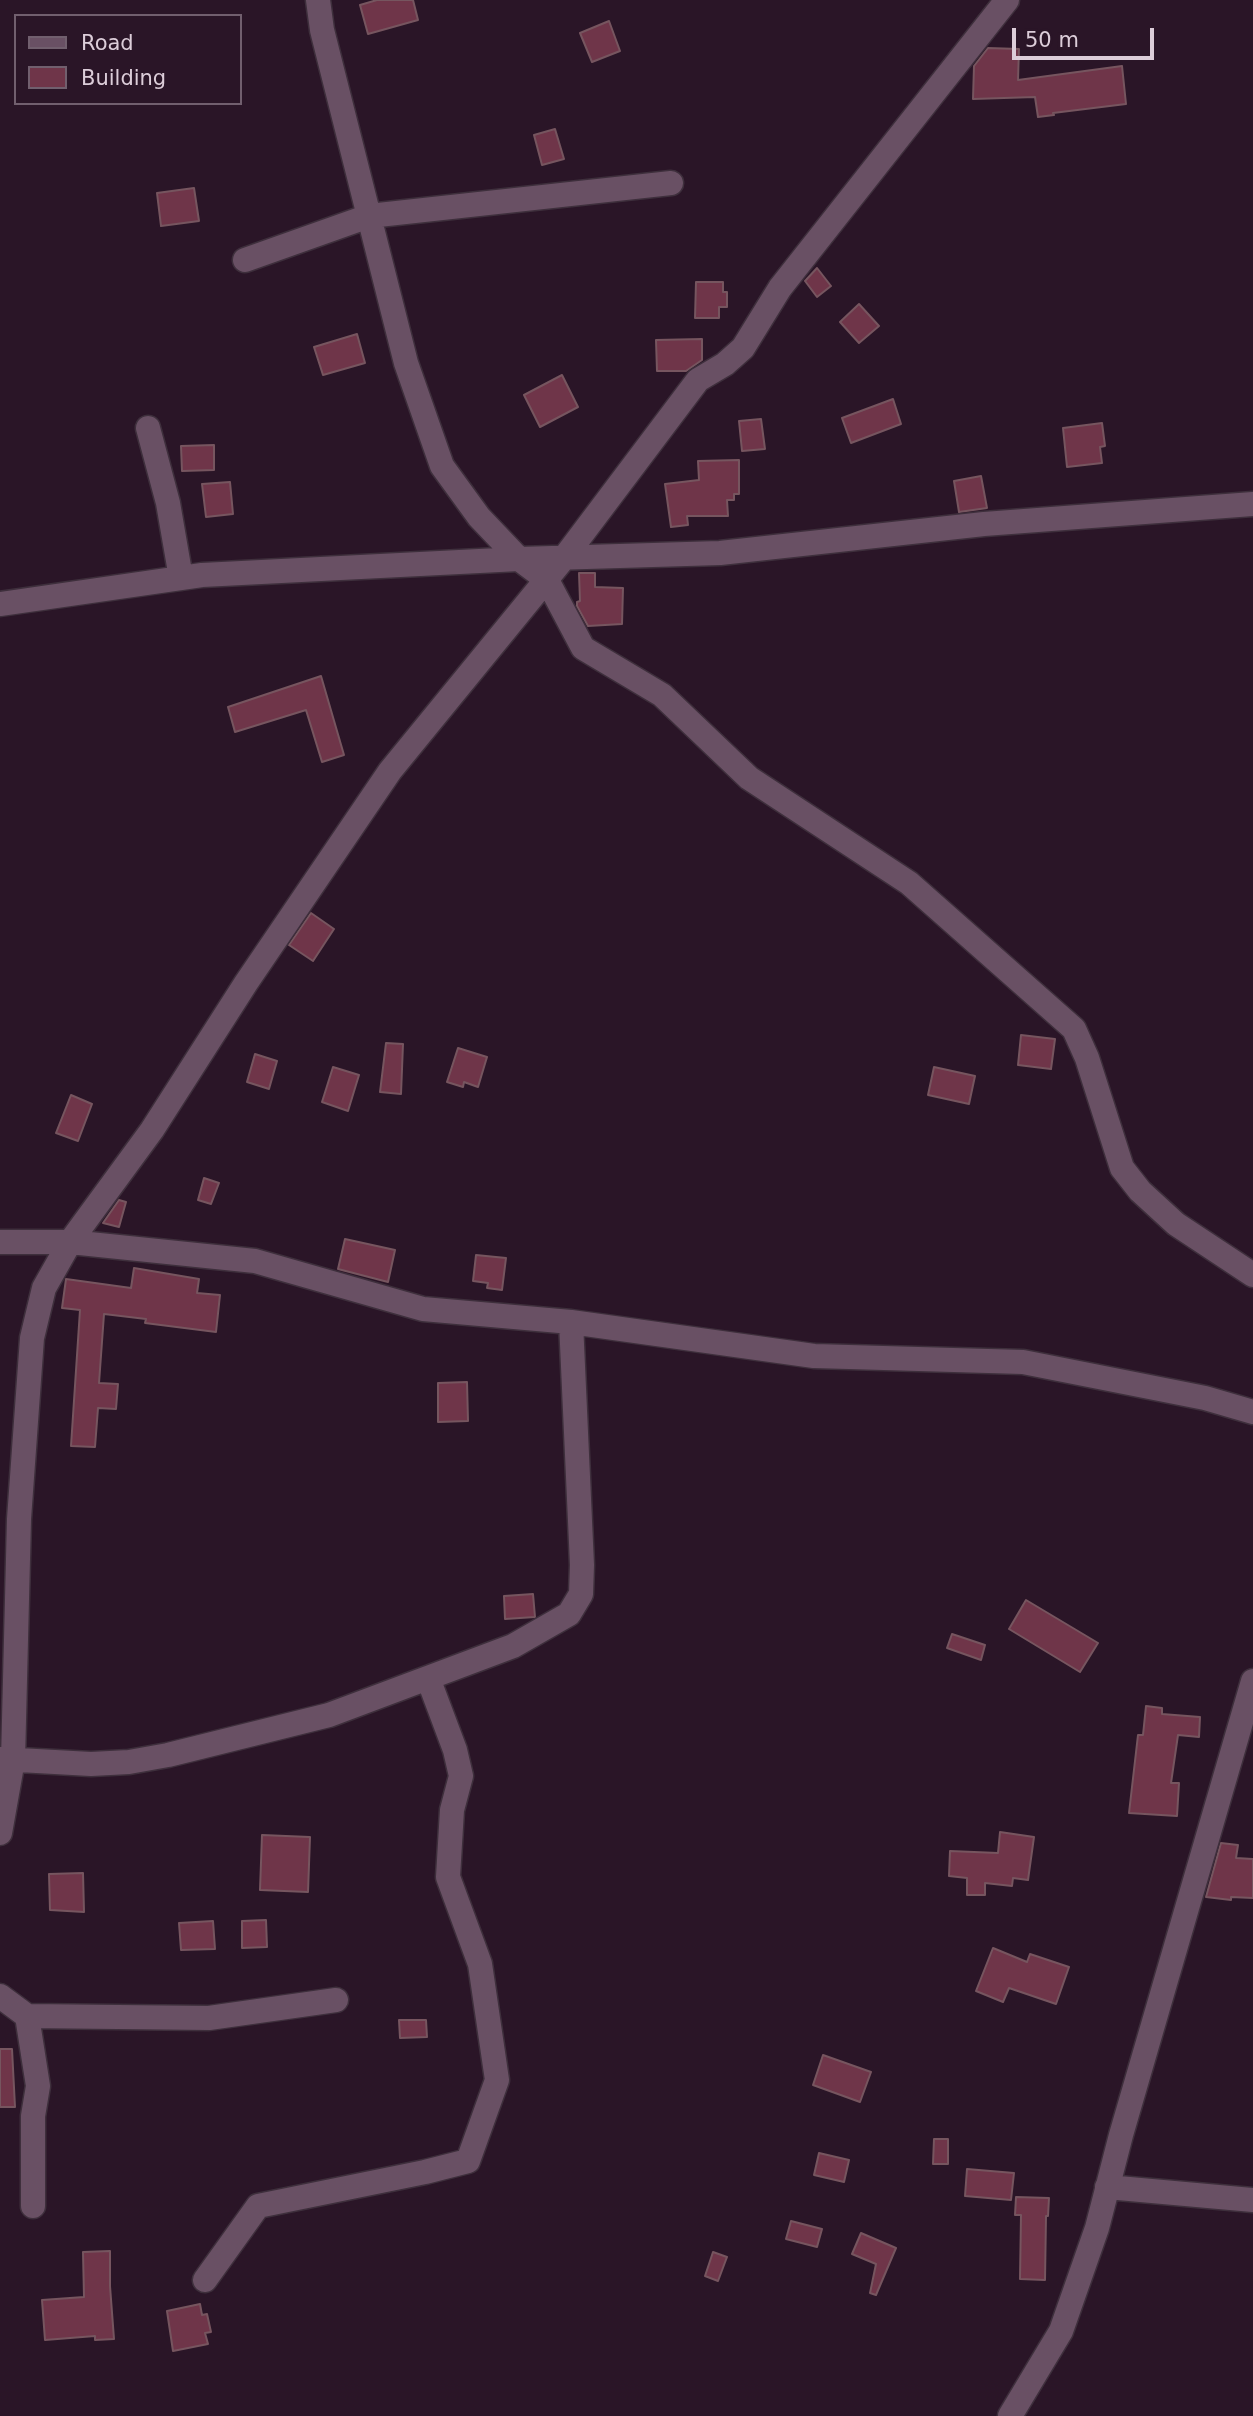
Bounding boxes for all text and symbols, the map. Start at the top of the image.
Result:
legend [14,14,242,105]
scale bar [1015,14,1157,58]
text: 50 m [1025,28,1079,52]
text: Road [81,31,134,55]
text: Building [81,66,166,90]

